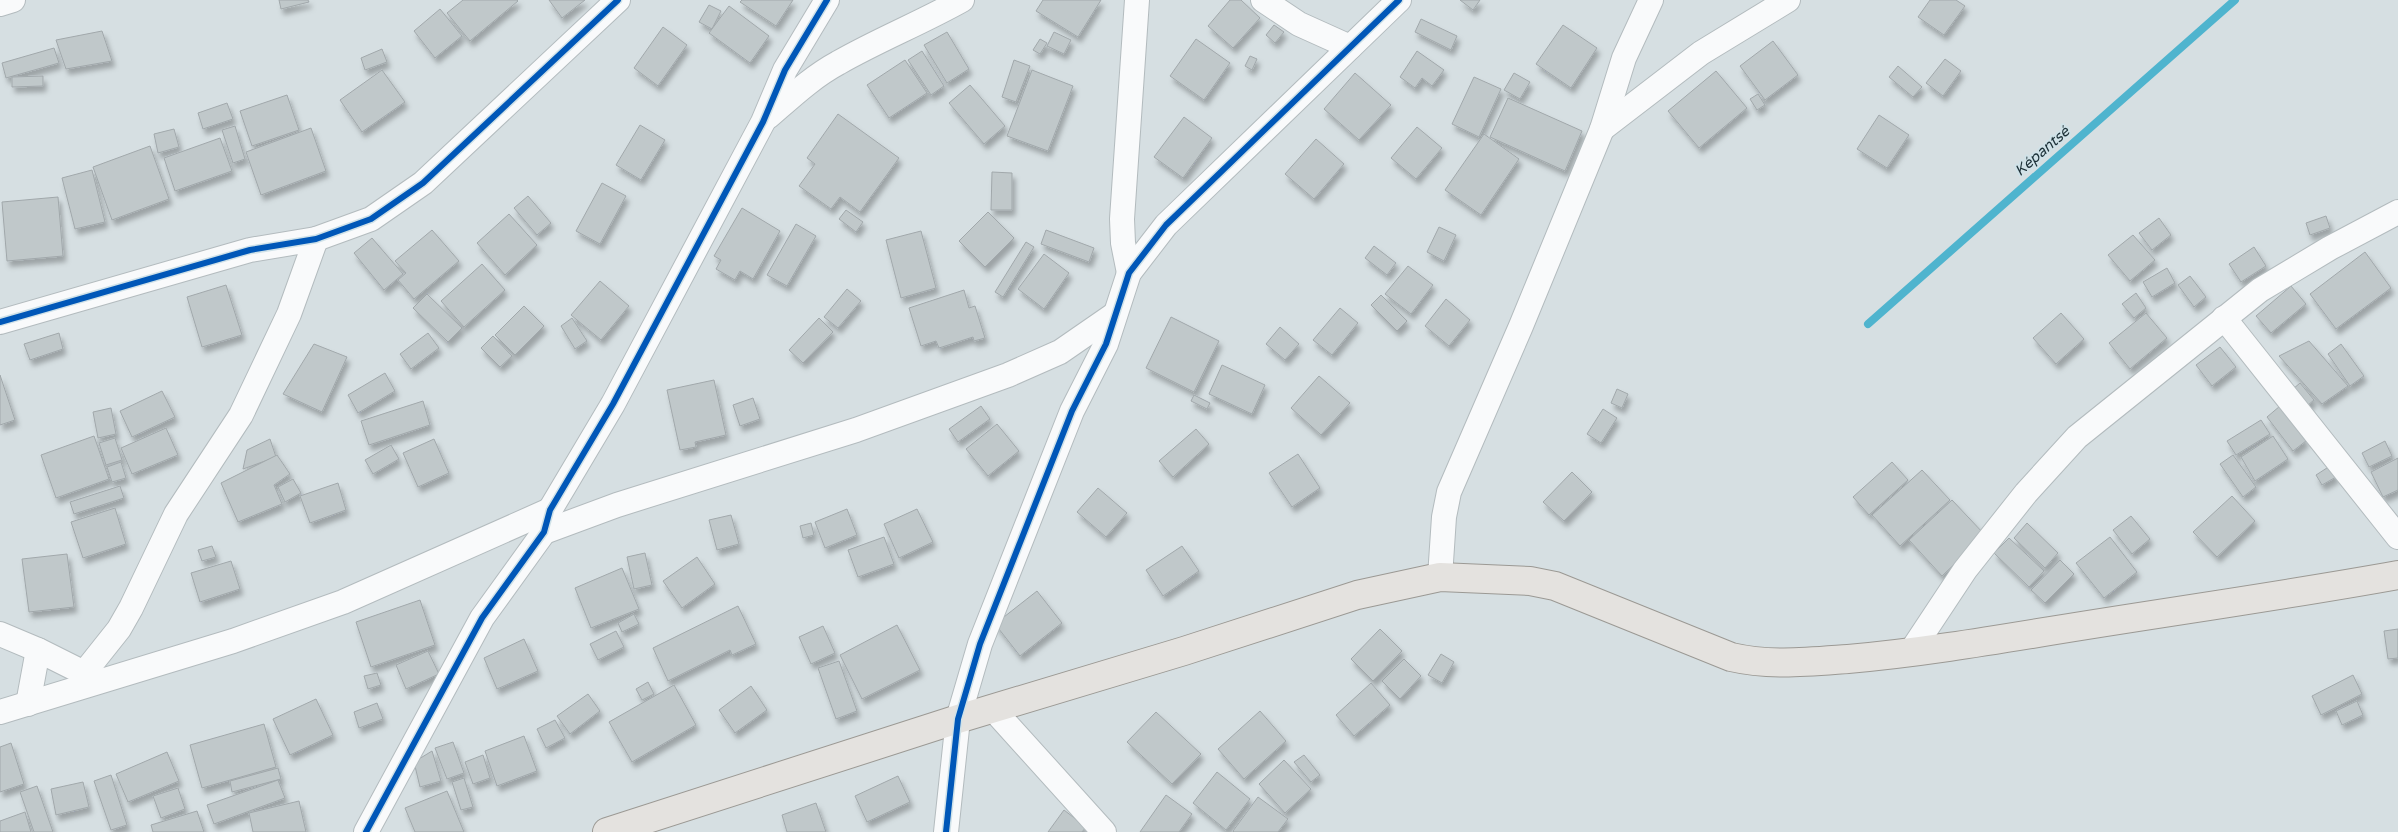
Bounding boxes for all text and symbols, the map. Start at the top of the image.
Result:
water label: Képantsé [2011,121,2074,180]

